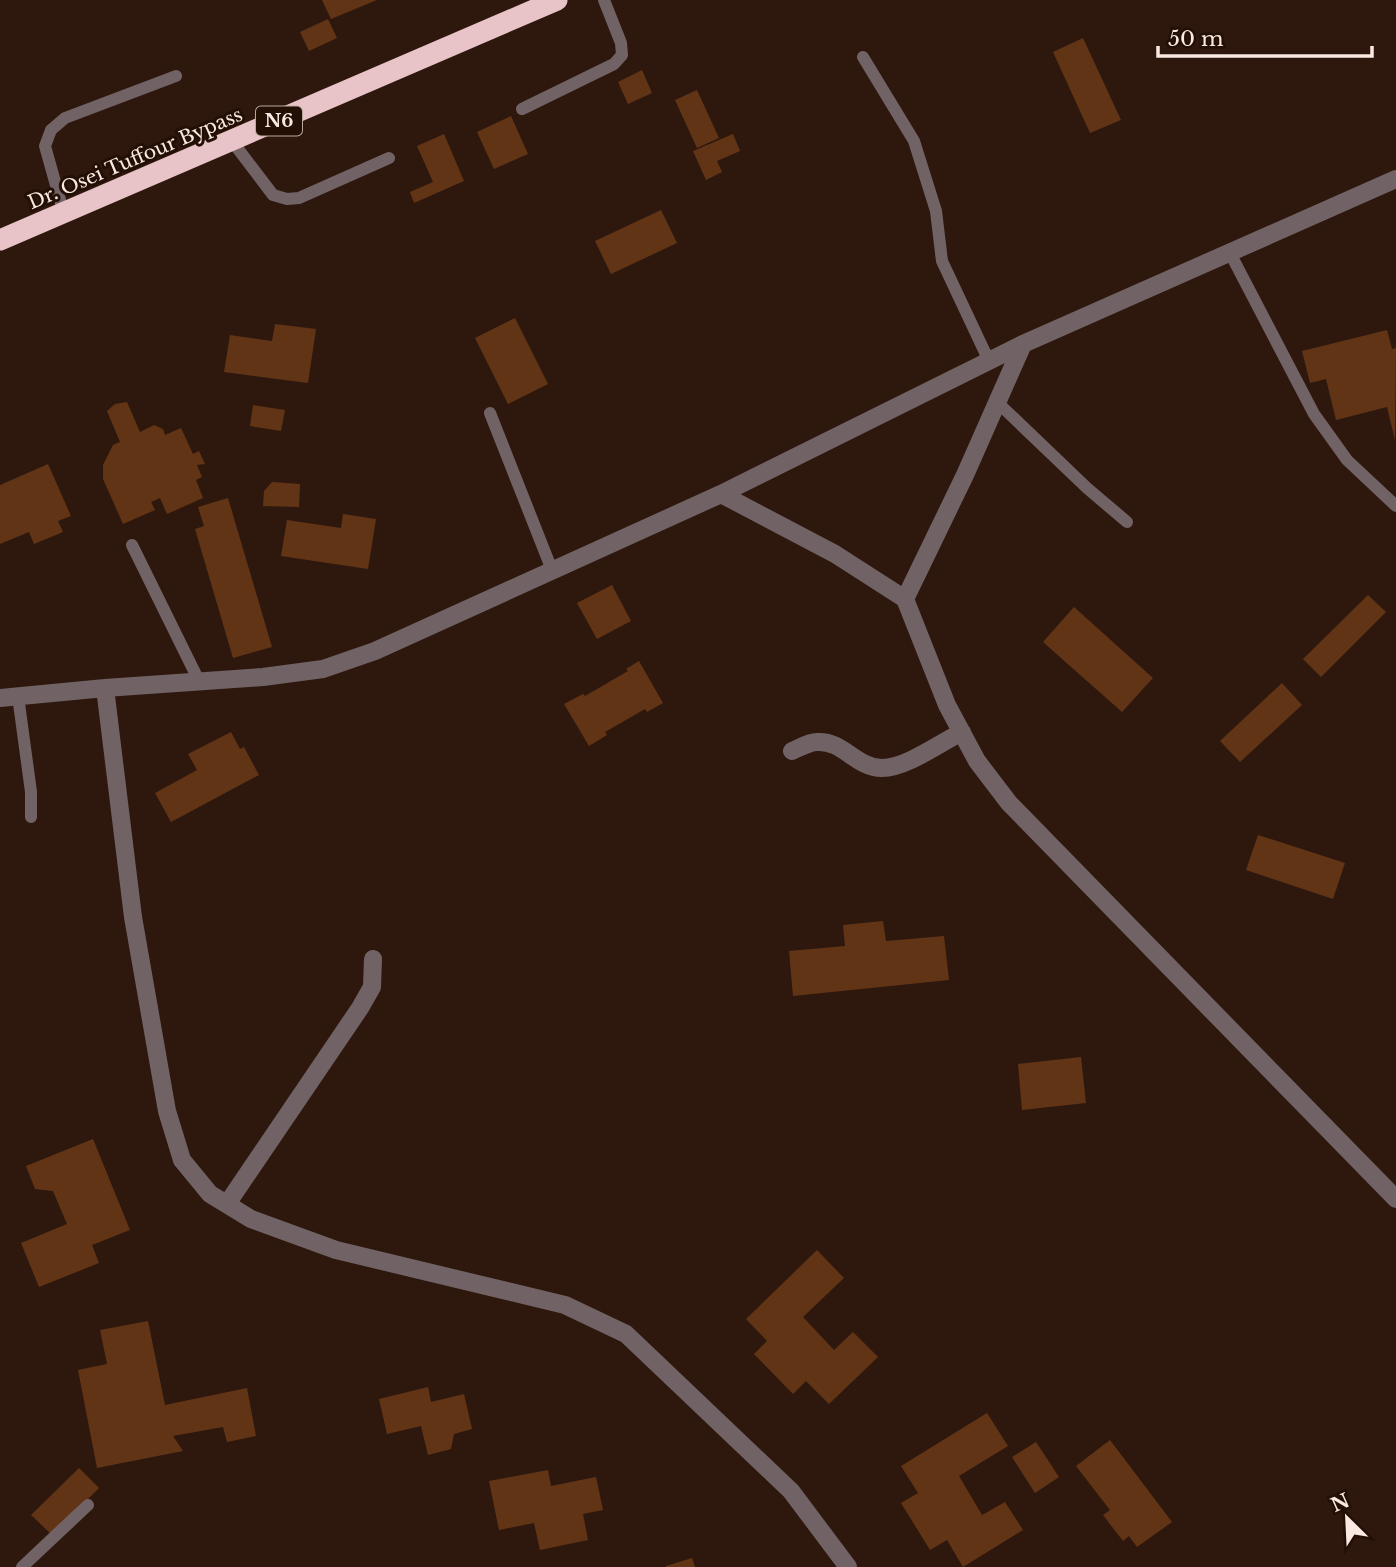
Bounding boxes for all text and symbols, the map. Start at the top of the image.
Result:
scale bar [1158,14,1372,58]
text: 50 m [1168,26,1224,52]
street label: Dr. Osei Tuffour Bypass [24,103,246,214]
road number: N6 [256,106,302,136]
north arrow [1312,1483,1382,1553]
text: N [1327,1489,1353,1517]

